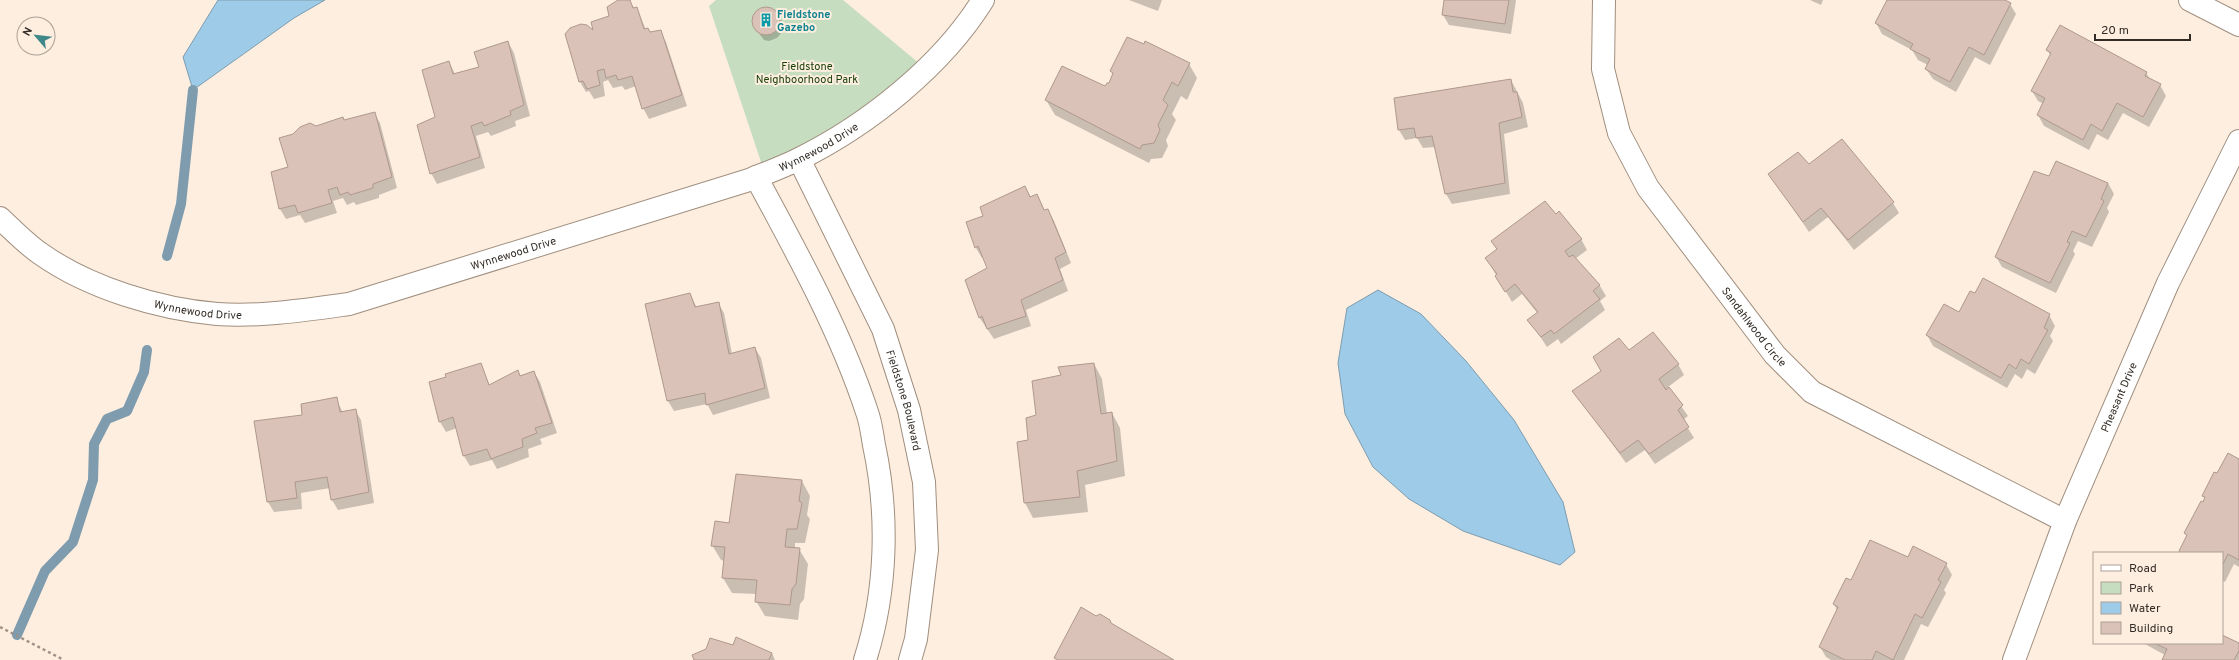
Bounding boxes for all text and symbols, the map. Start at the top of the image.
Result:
place label: Fieldstone Gazebo [777,8,830,35]
building icon: Fieldstone Gazebo [758,12,774,28]
north arrow [16,16,56,56]
scale bar [2095,16,2190,42]
text: 20 m [2101,23,2129,39]
text: N [20,25,36,39]
park label: Fieldstone Neighboorhood Park [756,60,858,87]
street label: Wynnewood Drive [777,120,862,175]
street label: Wynnewood Drive [469,234,558,274]
street label: Sandahlwood Circle [1718,285,1789,370]
street label: Wynnewood Drive [152,297,242,323]
street label: Fieldstone Boulevard [882,349,923,452]
street label: Pheasant Drive [2098,360,2141,435]
legend [2093,552,2223,644]
text: Road [2129,561,2157,577]
text: Park [2129,581,2154,597]
text: Water [2129,601,2161,617]
text: Building [2129,621,2173,637]

